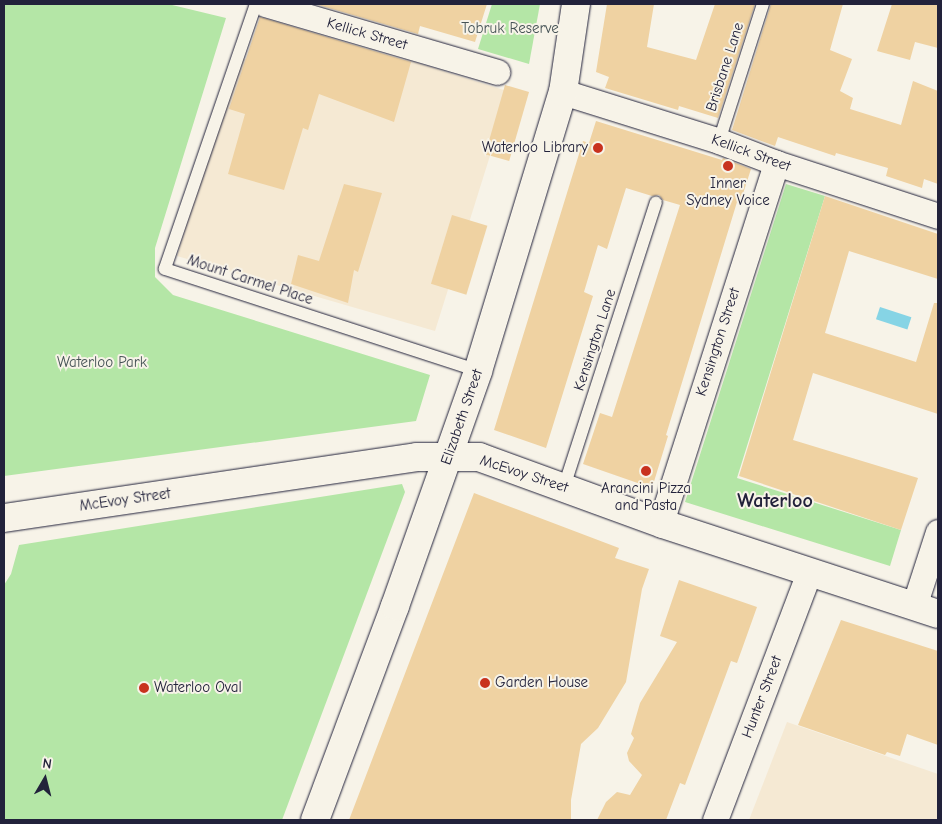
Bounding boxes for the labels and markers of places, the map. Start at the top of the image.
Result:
place label: Waterloo Library [482,139,588,157]
marker: Waterloo Library [592,142,604,154]
marker: Inner Sydney Voice [722,160,734,172]
place label: Inner Sydney Voice [686,174,770,209]
marker: Arancini Pizza and Pasta [640,465,652,477]
place label: Arancini Pizza and Pasta [601,479,691,514]
place label: Garden House [495,674,588,692]
marker: Garden House [479,677,491,689]
place label: Waterloo Oval [154,679,242,697]
marker: Waterloo Oval [138,682,150,694]

